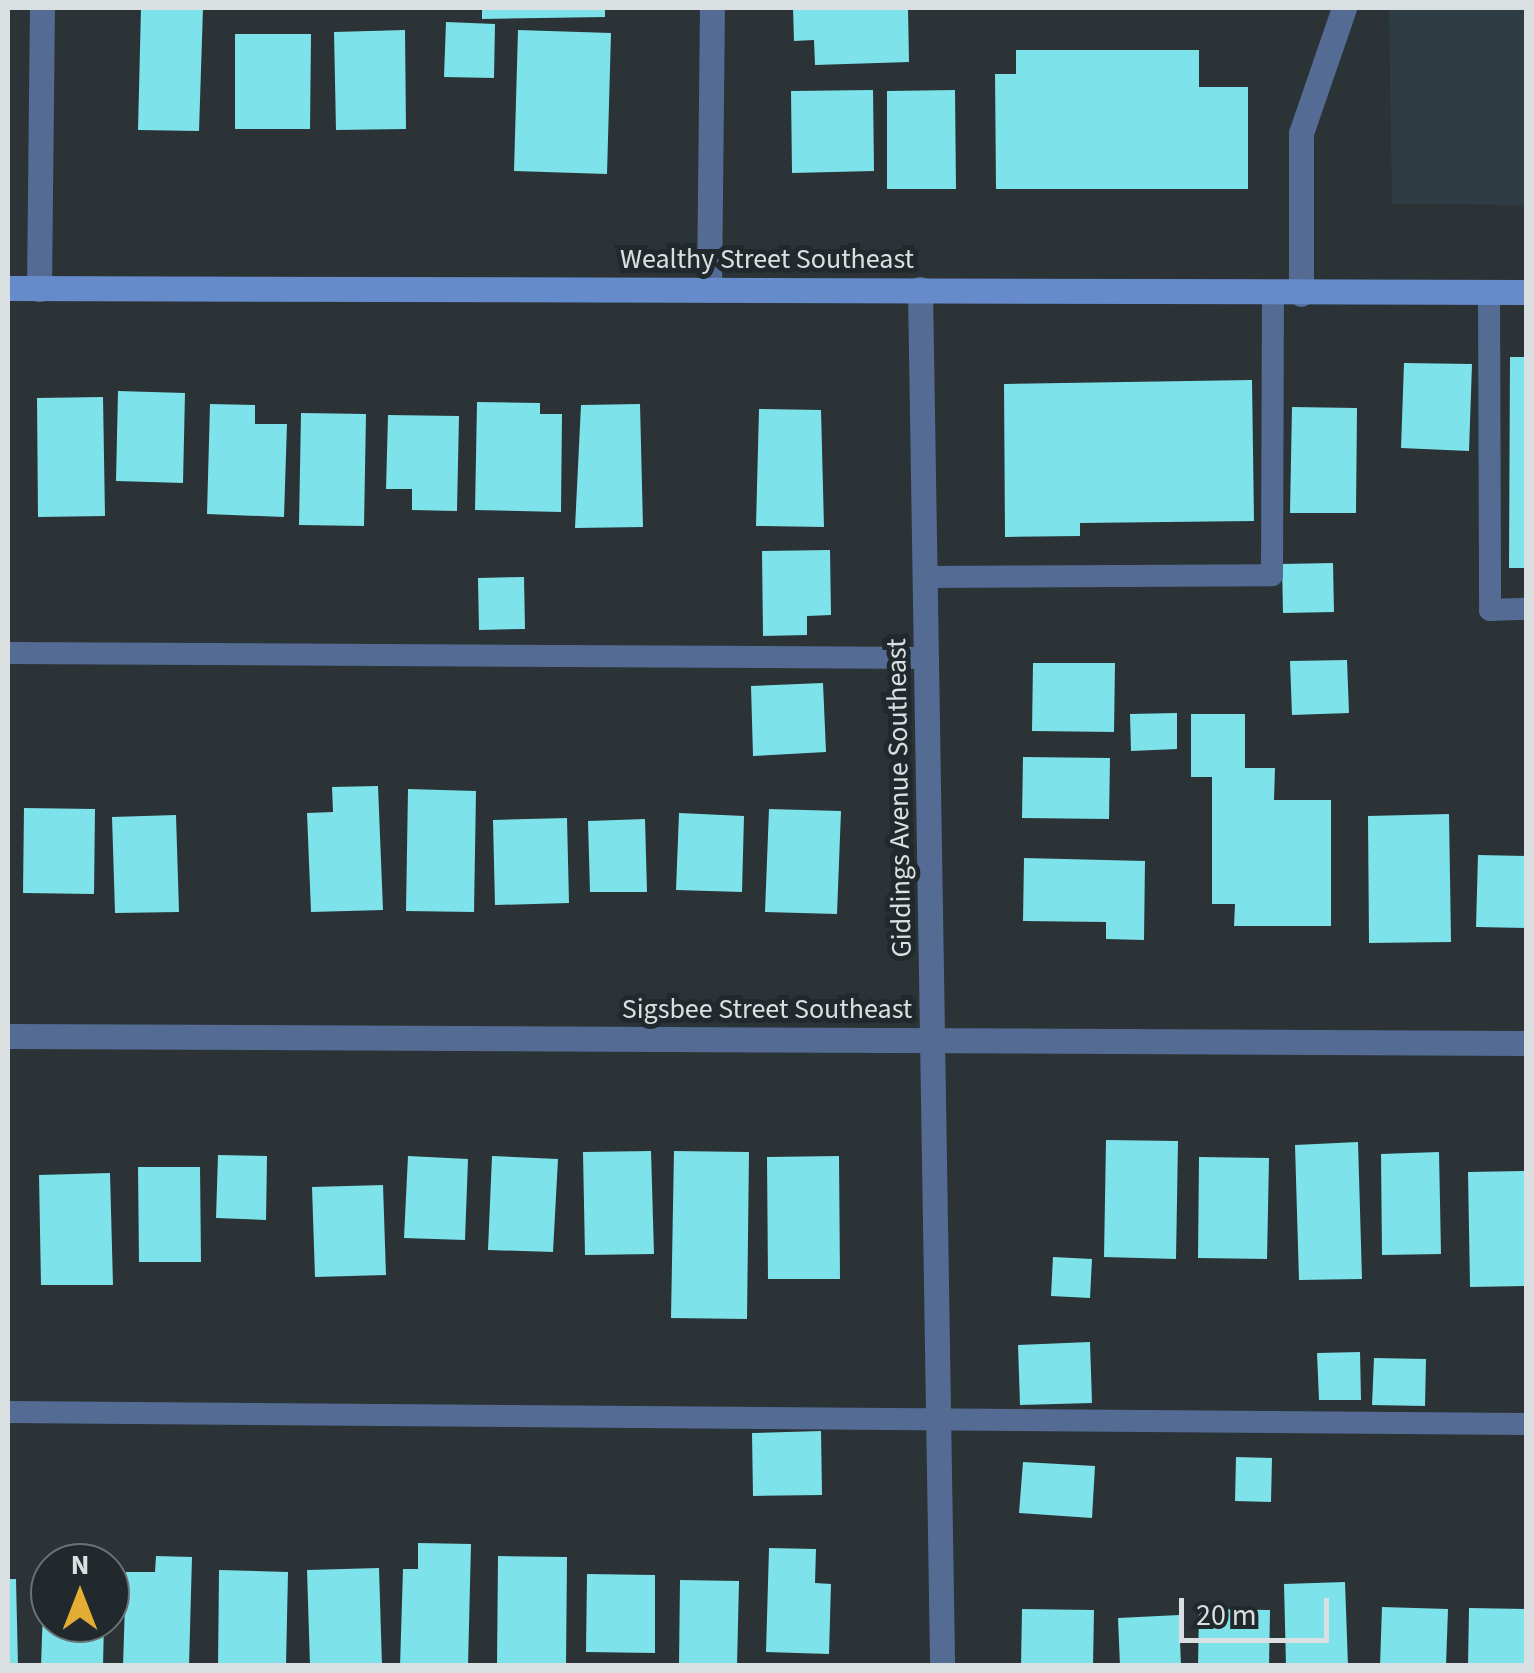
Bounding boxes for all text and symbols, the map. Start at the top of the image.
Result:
street label: Wealthy Street Southeast [620,242,914,276]
street label: Giddings Avenue Southeast [879,638,919,958]
street label: Sigsbee Street Southeast [622,992,912,1026]
north arrow [30,1543,130,1643]
text: N [71,1545,89,1585]
scale bar [1184,1578,1334,1640]
text: 20 m [1196,1594,1257,1637]

